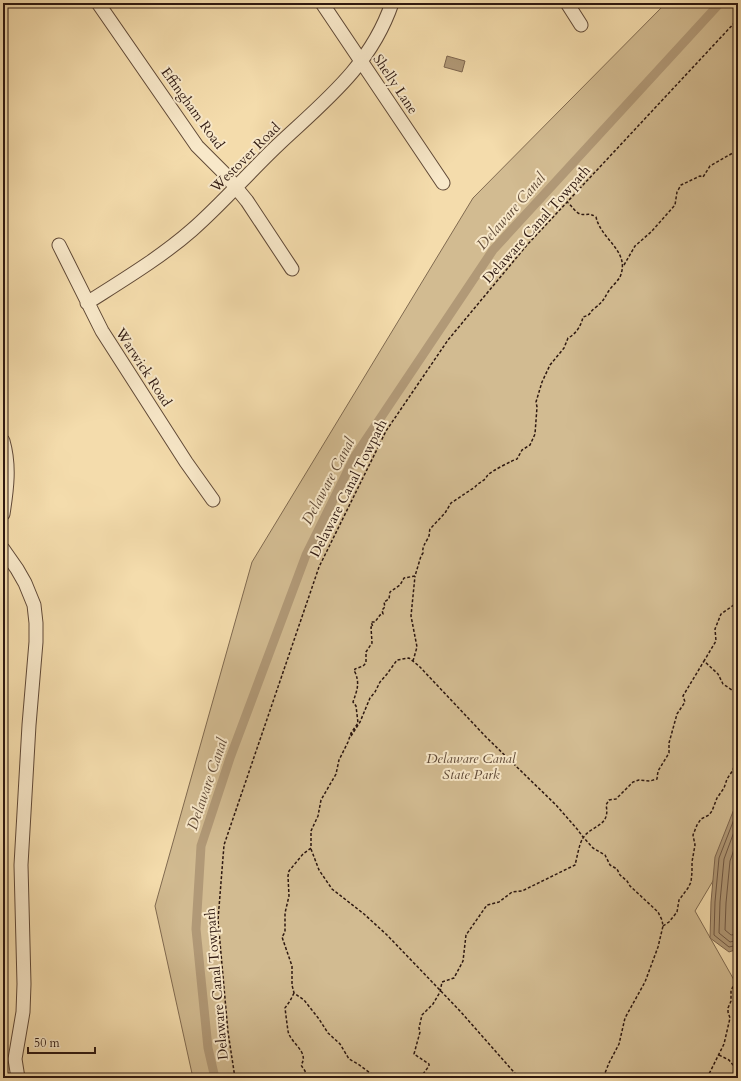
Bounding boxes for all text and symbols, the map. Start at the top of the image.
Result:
street label: Shelly Lane [369,51,423,118]
street label: Effingham Road [157,64,229,153]
street label: Westover Road [206,118,285,197]
street label: Delaware Canal Towpath [478,161,595,287]
water label: Delaware Canal [472,168,551,254]
street label: Warwick Road [111,323,176,411]
street label: Delaware Canal Towpath [305,416,392,561]
water label: Delaware Canal [297,433,360,528]
water label: Delaware Canal [182,735,232,833]
park label: Delaware Canal State Park [426,749,517,784]
street label: Delaware Canal Towpath [200,907,233,1061]
scale bar [28,1029,95,1055]
text: 50 m [34,1035,61,1051]

